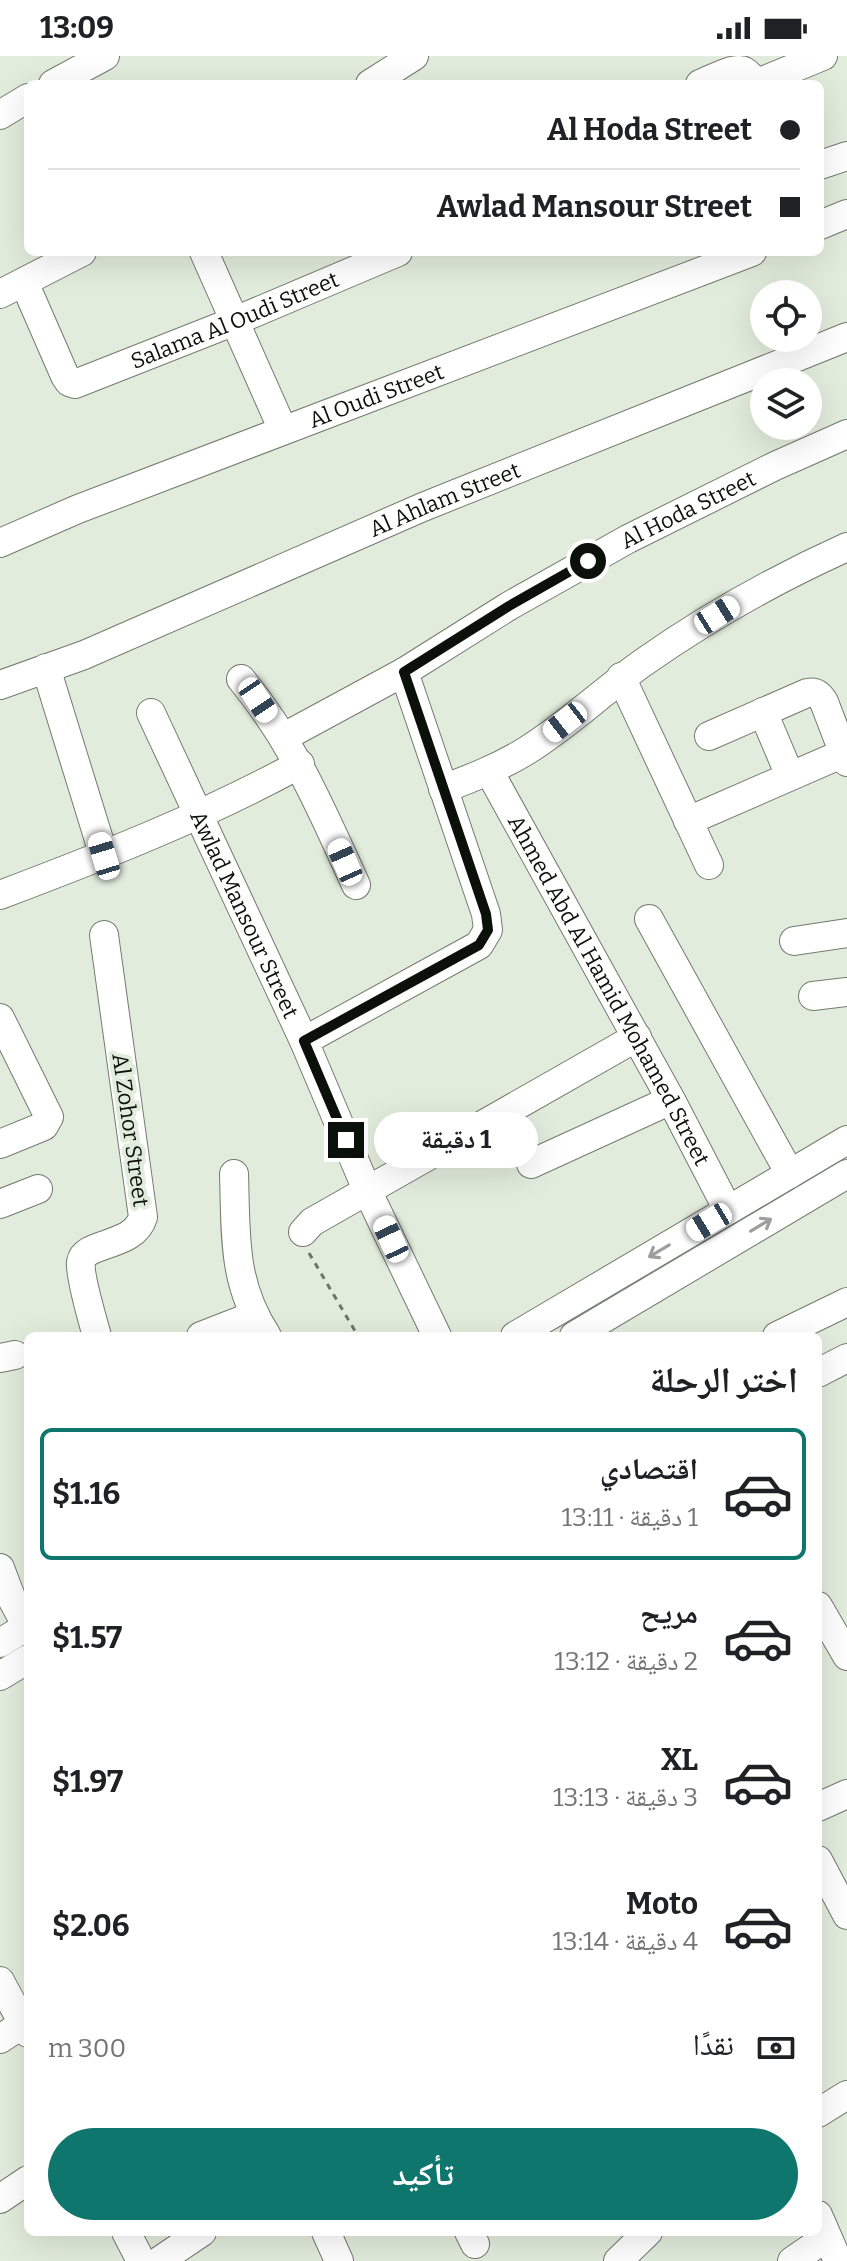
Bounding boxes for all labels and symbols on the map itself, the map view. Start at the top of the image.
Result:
street label: Salama Al Oudi Street [127,266,343,375]
street label: Al Oudi Street [305,358,447,434]
street label: Al Ahlam Street [365,456,524,543]
street label: Al Hoda Street [616,465,760,555]
route start [570,543,606,579]
car [690,592,744,638]
car [235,673,281,727]
car [539,698,591,746]
street label: Awlad Mansour Street [184,806,304,1022]
street label: Ahmed Abd Al Hamid Mohamed Street [502,810,716,1170]
car [86,830,122,882]
car [324,835,366,889]
street label: Al Zohor Street [106,1052,155,1209]
callout: 1 دقيقة [374,1112,538,1168]
route end [328,1122,364,1158]
car [682,1199,736,1245]
car [370,1212,412,1266]
one-way arrow [750,1216,773,1232]
one-way arrow [648,1243,671,1259]

